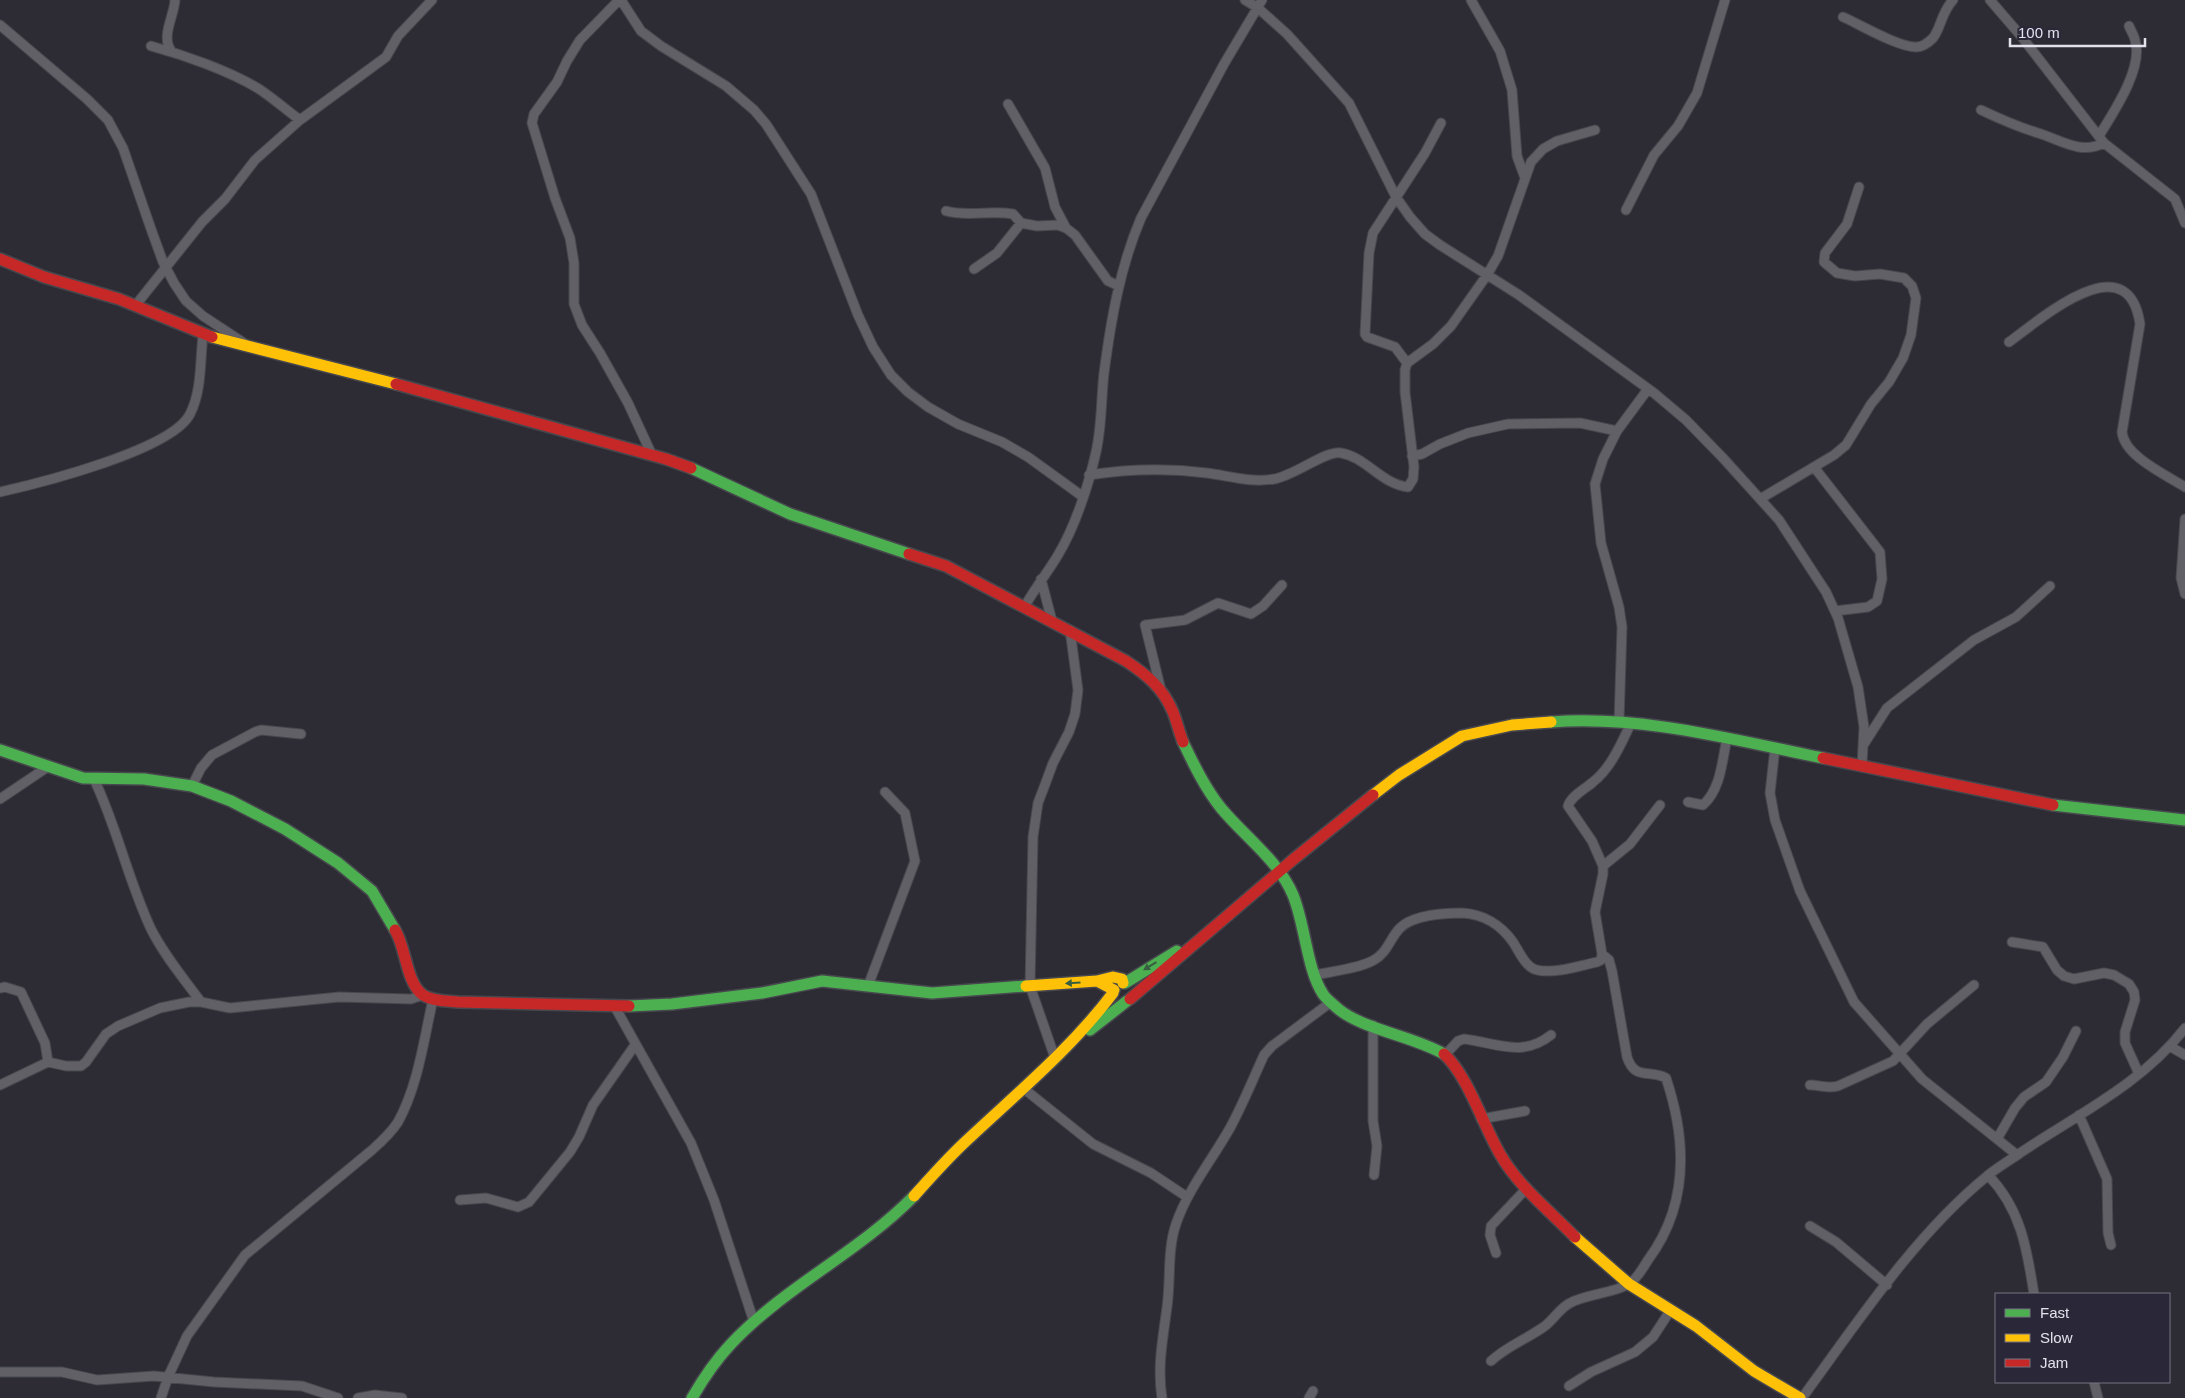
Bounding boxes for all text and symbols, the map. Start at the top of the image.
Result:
scale bar [2010,15,2145,47]
text: 100 m [2018,24,2060,41]
one-way arrow [1144,962,1157,971]
one-way arrow [1065,979,1081,987]
legend [1995,1293,2170,1383]
text: Fast [2040,1304,2070,1321]
text: Slow [2040,1329,2073,1346]
text: Jam [2040,1354,2068,1371]

